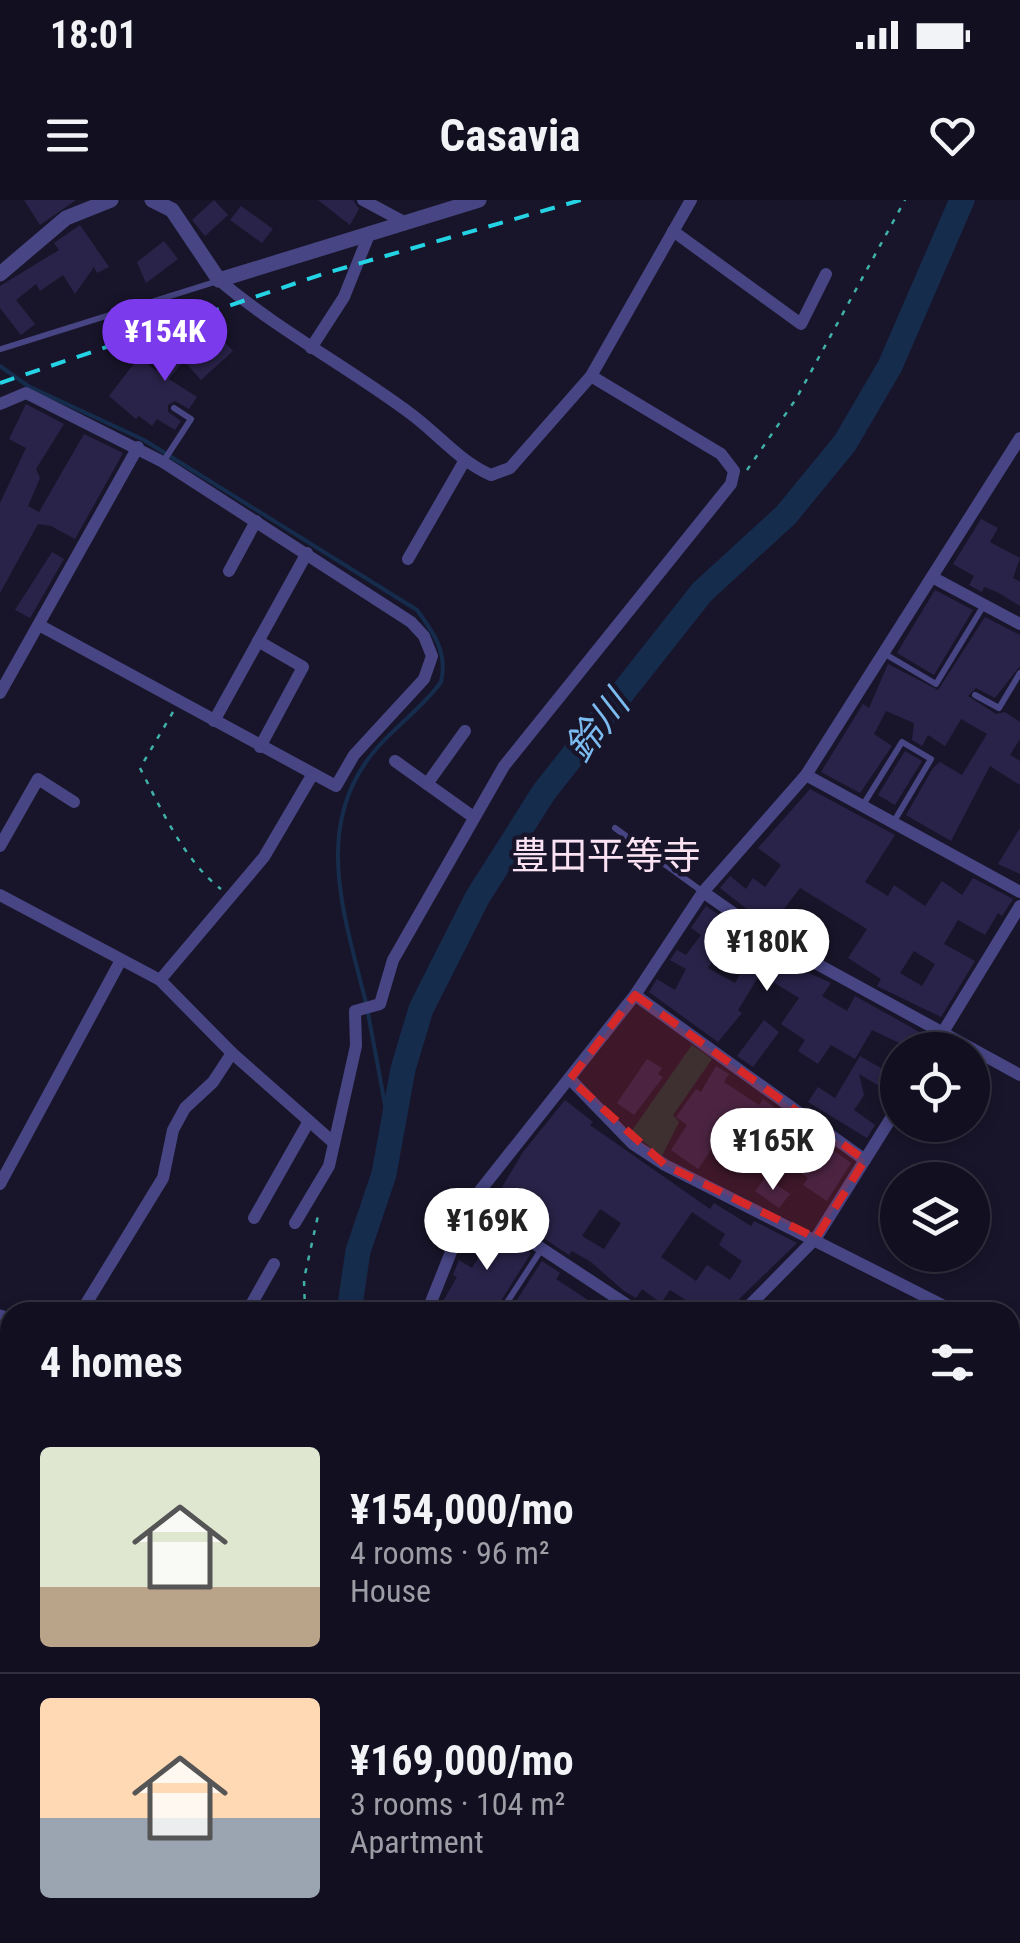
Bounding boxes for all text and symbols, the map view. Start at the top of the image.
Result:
text: 18:01 [50,13,137,57]
icon: menu [40,108,95,163]
icon: heart [925,108,980,163]
text: Casavia [440,109,580,162]
pin: ¥154K [95,299,235,384]
text: ¥154K [124,312,206,350]
water label: 鈴川 [556,679,640,769]
district label: 豊田平等寺 [511,834,701,878]
pin: ¥180K [697,909,837,994]
text: ¥180K [726,922,808,960]
map controls [880,1032,990,1272]
button: locate [880,1032,990,1142]
pin: ¥165K [703,1108,843,1193]
text: ¥165K [732,1121,814,1159]
button: layers [880,1162,990,1272]
pin: ¥169K [417,1188,557,1273]
text: ¥169K [446,1201,528,1239]
icon: filters [925,1335,980,1390]
text: 4 homes [40,1338,183,1387]
text: ¥154,000/mo [350,1485,574,1534]
icon: home [120,1487,240,1607]
text: 4 rooms · 96 m² [350,1534,549,1572]
text: House [350,1572,431,1610]
text: ¥169,000/mo [350,1736,574,1785]
icon: home [120,1738,240,1858]
text: 3 rooms · 104 m² [350,1785,565,1823]
text: Apartment [350,1823,484,1861]

